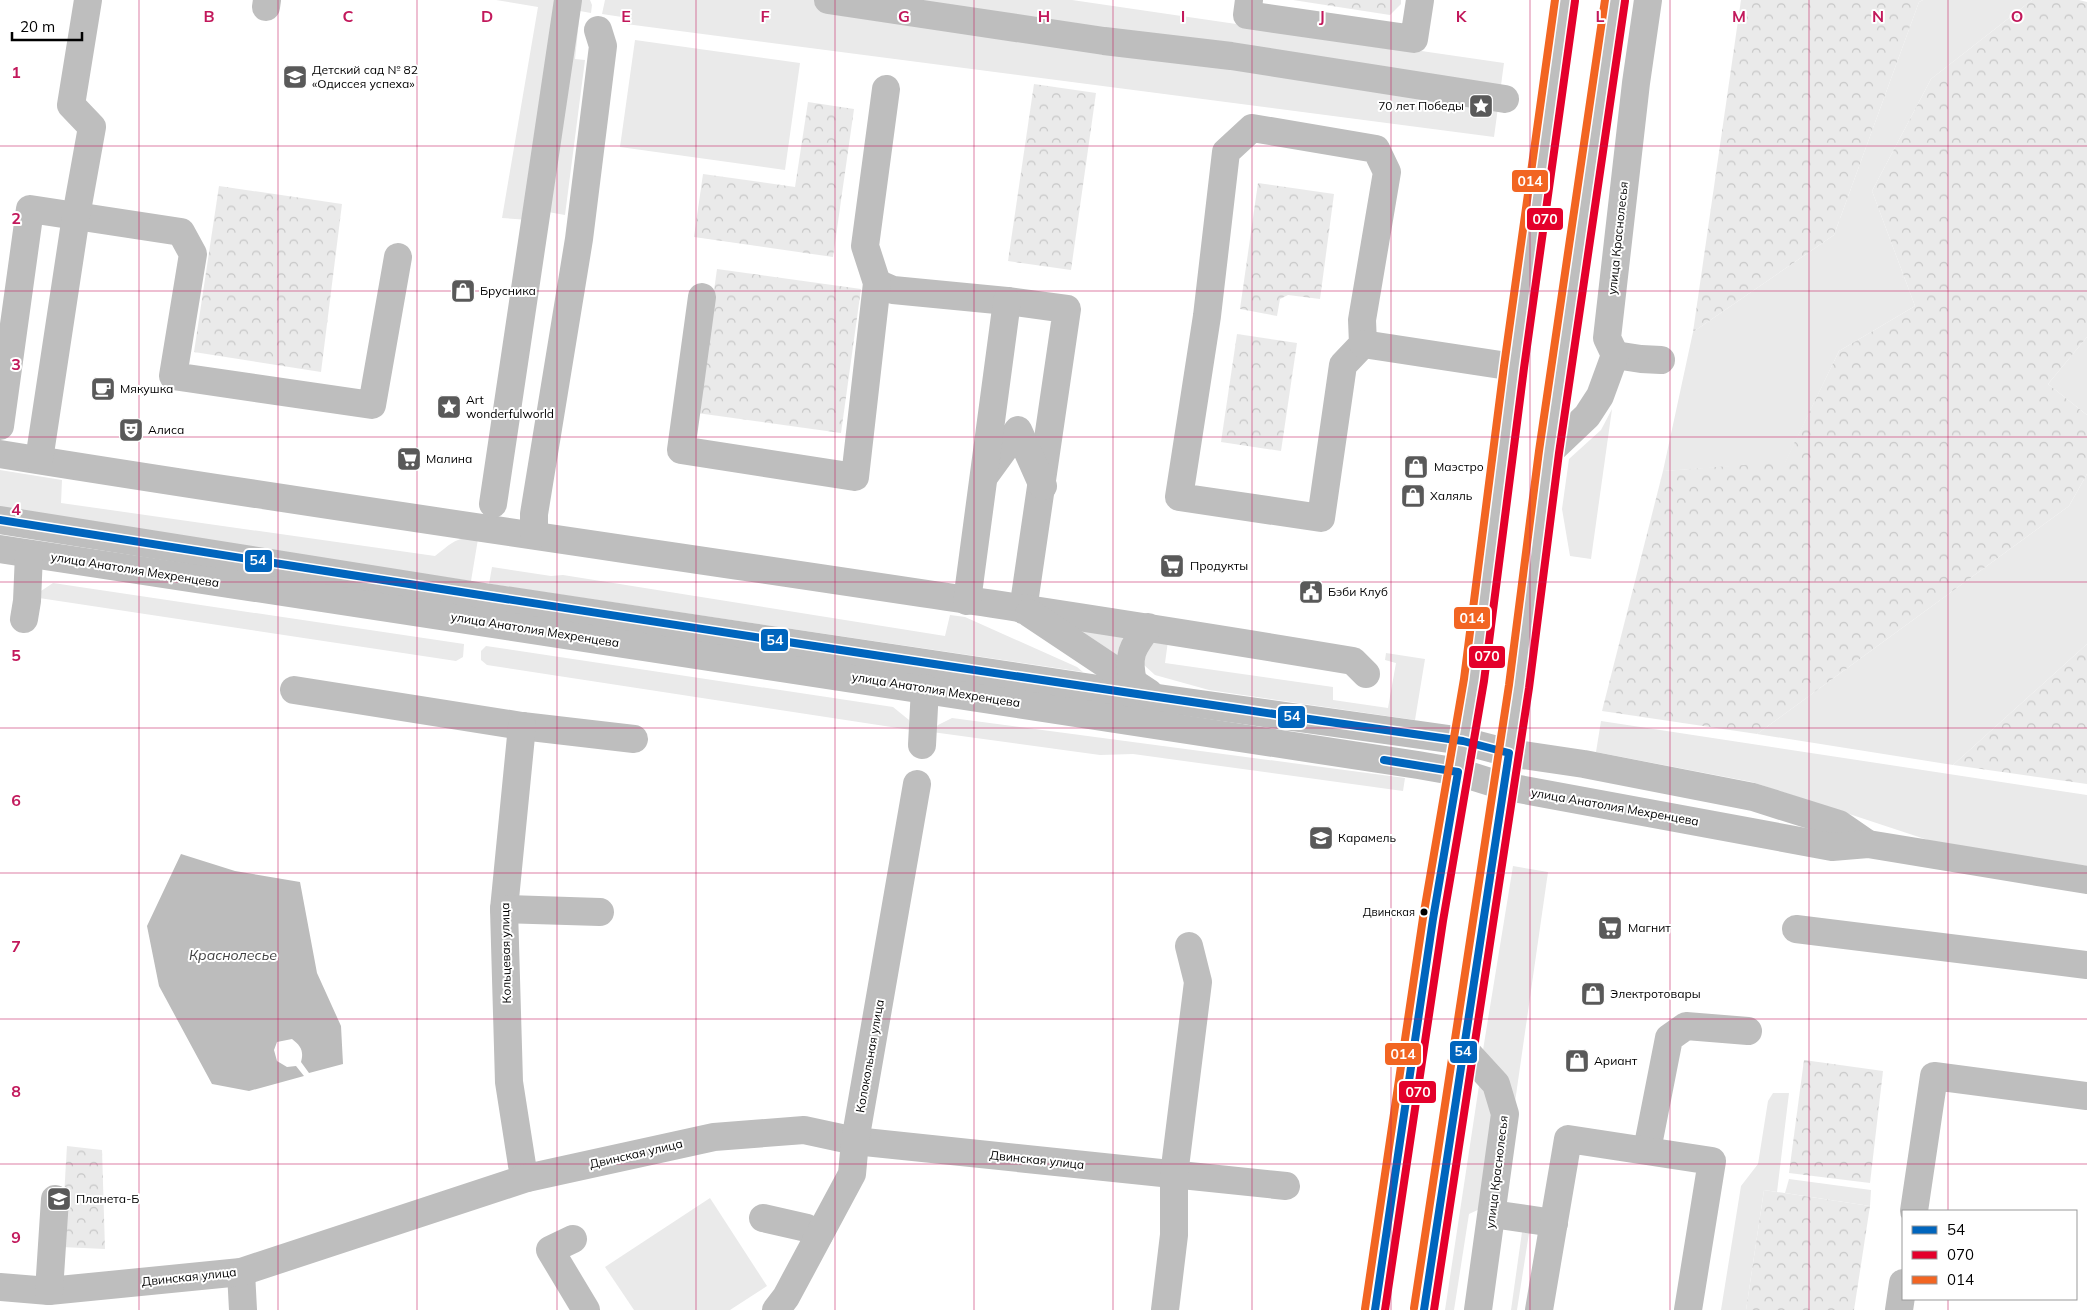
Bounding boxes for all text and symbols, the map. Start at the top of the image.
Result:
text: B [203,6,215,26]
text: C [343,6,354,26]
text: D [481,6,493,26]
text: E [621,6,631,26]
text: F [760,6,770,26]
text: G [898,6,910,26]
text: H [1038,6,1050,26]
text: I [1181,6,1185,26]
text: J [1319,6,1325,26]
text: K [1456,6,1468,26]
text: L [1596,6,1605,26]
text: M [1732,6,1746,26]
text: N [1872,6,1884,26]
text: O [2011,6,2023,26]
scale bar [12,10,82,42]
text: 20 m [20,17,55,36]
text: 1 [11,62,21,82]
place label: Детский сад № 82 «Одиссея успеха» [312,62,418,91]
school or university icon: Детский сад № 82 «Одиссея успеха» [282,64,308,90]
place icon: 70 лет Победы [1468,93,1494,119]
place label: 70 лет Победы [1378,98,1464,113]
line badge: 014 [1511,169,1549,193]
text: 014 [1517,172,1543,190]
street label: улица Краснолесья [1604,181,1631,295]
line badge: 070 [1526,207,1564,231]
text: 2 [11,208,21,228]
text: 070 [1532,210,1558,228]
shop icon: Брусника [450,278,476,304]
place label: Брусника [480,283,536,298]
text: 3 [11,354,21,374]
cafe icon: Мякушка [90,376,116,402]
place label: Мякушка [120,381,173,396]
place label: Art wonderfulworld [466,392,554,421]
place icon: Art wonderfulworld [436,394,462,420]
theatre icon: Алиса [118,417,144,443]
place label: Алиса [148,422,184,437]
supermarket icon: Малина [396,446,422,472]
place label: Малина [426,451,472,466]
shop icon: Маэстро [1403,454,1429,480]
place label: Маэстро [1434,459,1484,474]
shop icon: Халяль [1400,483,1426,509]
place label: Халяль [1430,488,1473,503]
text: 4 [11,499,21,519]
street label: улица Анатолия Мехренцева [50,549,220,590]
line badge: 54 [244,549,273,573]
text: 54 [250,551,267,569]
supermarket icon: Продукты [1159,553,1185,579]
place label: Продукты [1190,558,1248,573]
public building icon: Бэби Клуб [1298,579,1324,605]
place label: Бэби Клуб [1328,584,1388,599]
line badge: 014 [1453,606,1491,630]
street label: улица Анатолия Мехренцева [450,609,620,650]
text: 014 [1459,609,1485,627]
line badge: 54 [760,628,789,652]
text: 54 [767,631,784,649]
text: 5 [11,645,21,665]
line badge: 070 [1468,645,1506,669]
text: 070 [1474,647,1500,665]
street label: улица Анатолия Мехренцева [851,669,1021,710]
line badge: 54 [1277,705,1306,729]
text: 54 [1284,707,1301,725]
street label: улица Анатолия Мехренцева [1530,784,1700,829]
text: 6 [11,790,21,810]
school or university icon: Карамель [1308,825,1334,851]
place label: Карамель [1338,830,1397,845]
street label: Кольцевая улица [497,902,514,1004]
place label: Двинская [1363,905,1415,919]
marker: Двинская [1419,907,1429,917]
supermarket icon: Магнит [1597,915,1623,941]
place label: Магнит [1628,920,1671,935]
text: 7 [11,936,21,956]
water label: Краснолесье [189,946,277,964]
shop icon: Электротовары [1580,981,1606,1007]
place label: Электротовары [1610,986,1701,1001]
street label: Колокольная улица [852,998,887,1114]
line badge: 54 [1449,1040,1478,1064]
line badge: 014 [1384,1042,1422,1066]
text: 54 [1455,1042,1472,1060]
text: 014 [1390,1045,1416,1063]
shop icon: Ариант [1564,1048,1590,1074]
place label: Ариант [1594,1053,1638,1068]
line badge: 070 [1398,1080,1437,1104]
text: 8 [11,1081,21,1101]
text: 070 [1405,1083,1431,1101]
street label: улица Краснолесья [1482,1115,1511,1229]
street label: Двинская улица [588,1136,684,1172]
street label: Двинская улица [989,1147,1085,1172]
school or university icon: Планета-Б [46,1186,72,1212]
place label: Планета-Б [76,1191,139,1206]
legend [1902,1210,2077,1300]
text: 54 [1947,1220,1965,1239]
text: 9 [11,1227,21,1247]
text: 070 [1947,1245,1974,1264]
street label: Двинская улица [141,1264,237,1289]
text: 014 [1947,1270,1974,1289]

